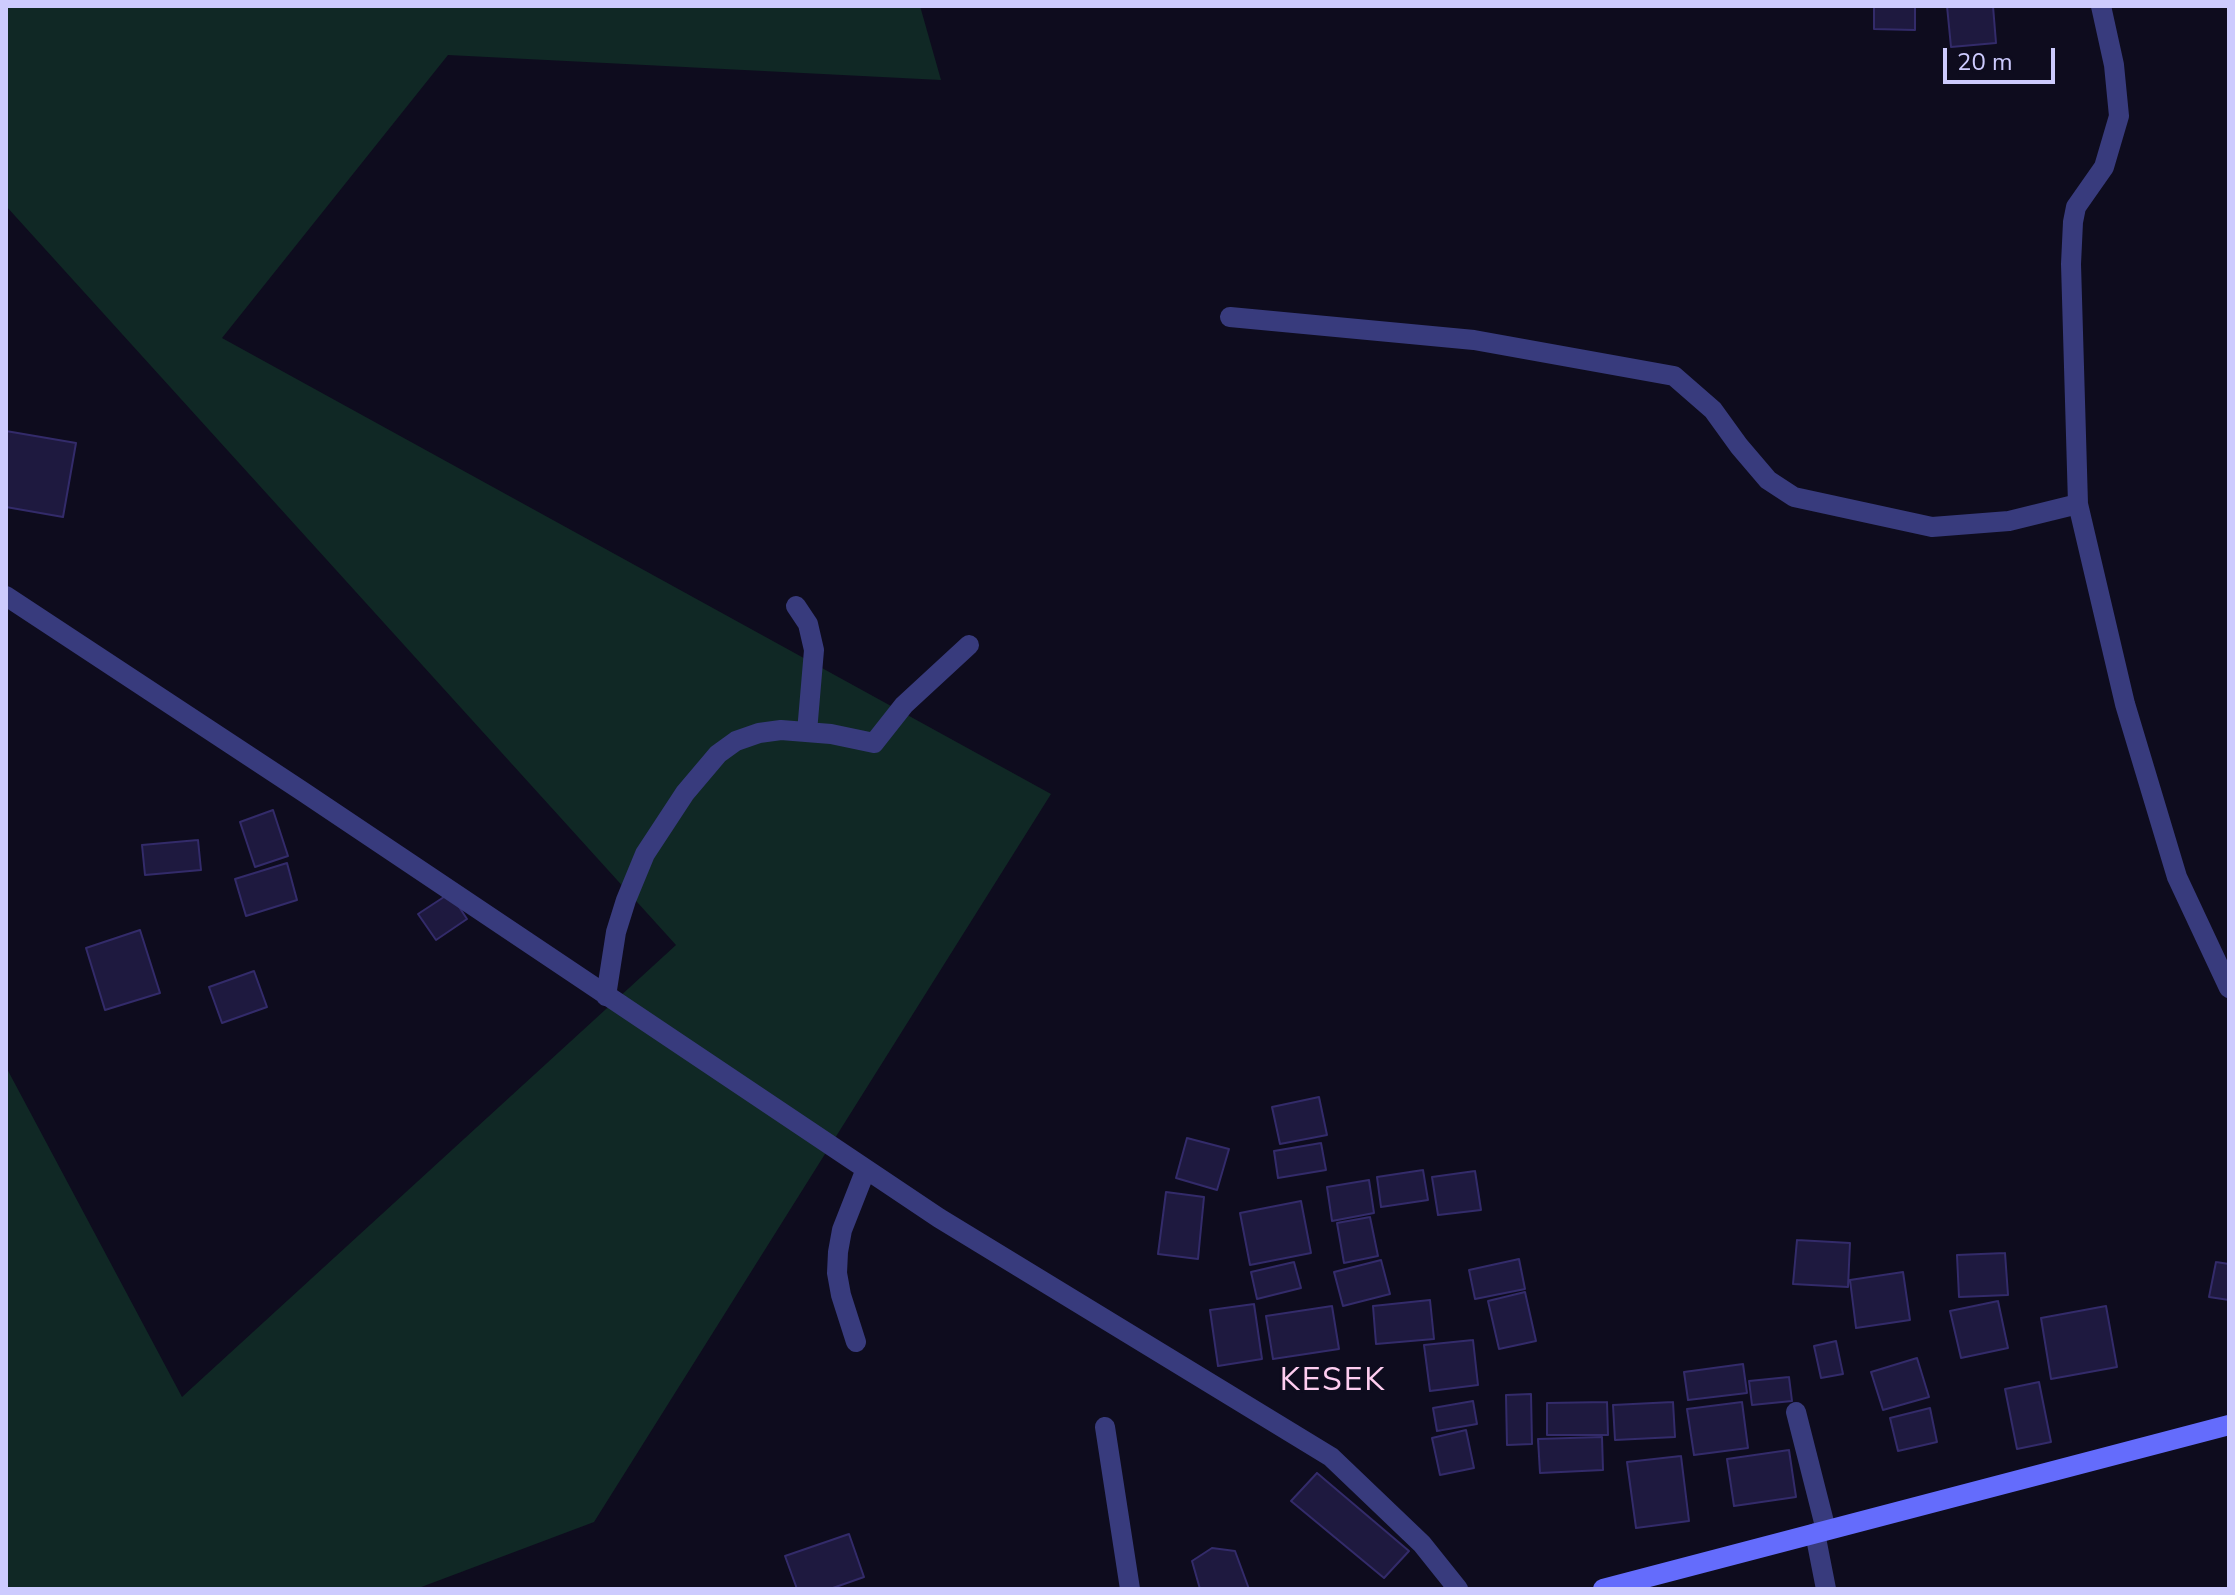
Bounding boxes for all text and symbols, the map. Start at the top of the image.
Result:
scale bar [1947,32,2059,82]
text: 20 m [1957,46,2013,78]
district label: KESEK [1280,1363,1386,1401]

